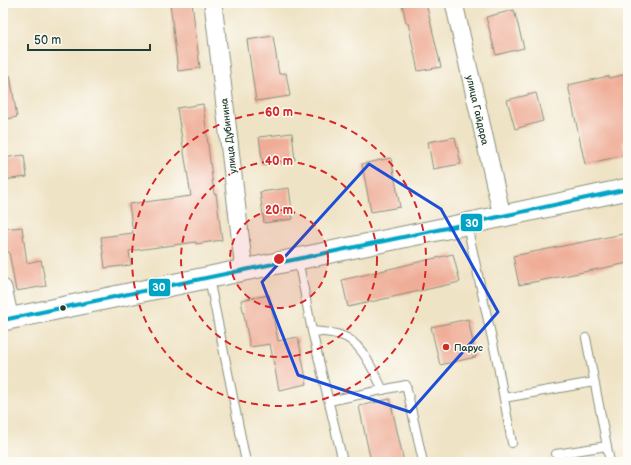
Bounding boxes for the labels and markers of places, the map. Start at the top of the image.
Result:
centre of rings [272,252,286,266]
unlabelled marker [58,303,68,313]
marker: Парус [441,342,451,352]
place label: Парус [454,342,483,354]

